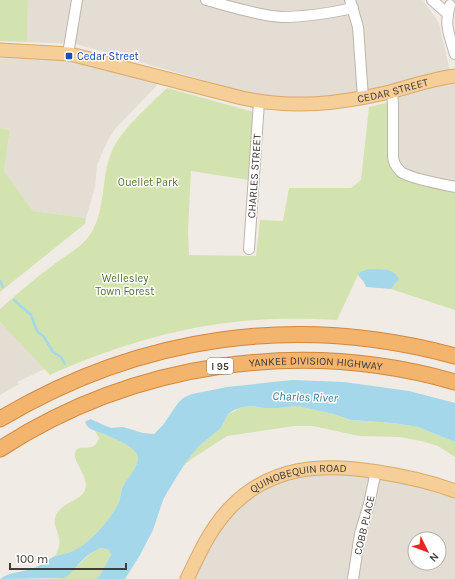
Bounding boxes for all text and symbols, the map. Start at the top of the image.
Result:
place label: Cedar Street [77,50,139,63]
marker: Cedar Street [64,51,74,61]
street label: CEDAR STREET [356,75,430,106]
street label: CHARLES STREET [245,133,264,219]
park label: Ouellet Park [118,176,178,189]
park label: Wellesley Town Forest [96,272,154,298]
street label: YANKEE DIVISION HIGHWAY [248,354,383,373]
road number: I 95 [207,358,233,374]
water label: Charles River [272,389,339,405]
street label: QUINOBEQUIN ROAD [248,462,347,496]
street label: COBB PLACE [351,494,378,556]
north arrow [407,531,447,571]
scale bar [10,545,126,571]
text: N [427,550,442,565]
text: 100 m [16,552,48,566]

